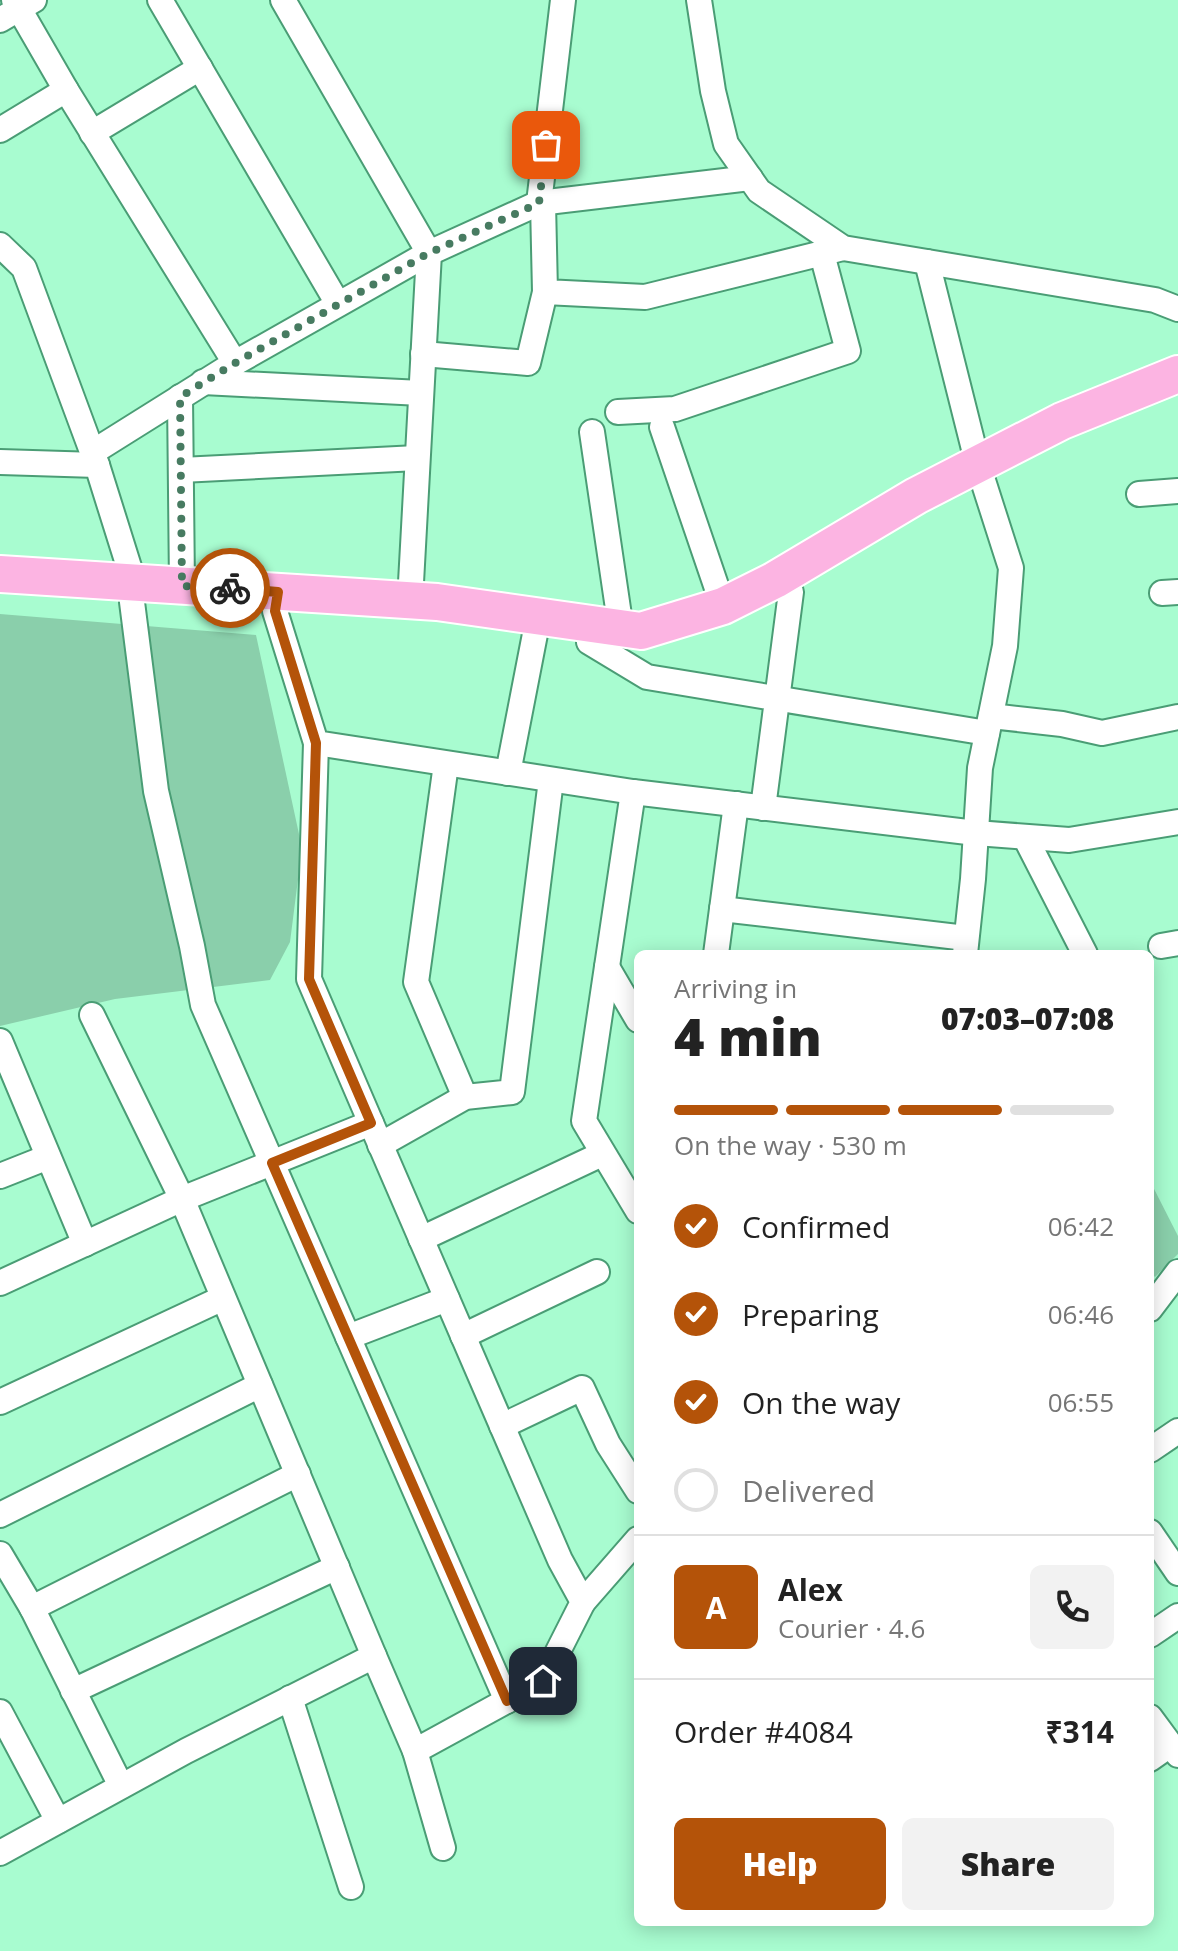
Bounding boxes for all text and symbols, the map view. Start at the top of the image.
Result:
pin [512,111,580,179]
icon: bag [524,123,568,167]
courier [190,548,270,628]
icon: bike [208,566,252,610]
text: Arriving in [674,970,797,1006]
text: 07:03–07:08 [941,998,1114,1039]
text: 4 min [674,1000,822,1071]
text: On the way · 530 m [674,1127,907,1163]
icon: check [674,1204,718,1248]
text: Confirmed [742,1206,890,1247]
text: 06:42 [1048,1208,1114,1244]
icon: check [674,1292,718,1336]
text: Preparing [742,1294,879,1335]
text: 06:46 [1048,1296,1114,1332]
icon: check [674,1380,718,1424]
text: On the way [742,1382,900,1423]
text: 06:55 [1048,1384,1114,1420]
text: Delivered [742,1470,875,1511]
button: phone [1030,1565,1114,1649]
text: Alex [778,1569,843,1610]
text: A [706,1587,726,1628]
text: Courier · 4.6 [778,1610,925,1646]
pin [509,1647,577,1715]
icon: home [521,1659,565,1703]
text: Order #4084 [674,1711,853,1752]
text: ₹314 [1045,1711,1114,1752]
button: Help [674,1818,886,1910]
button: Share [902,1818,1114,1910]

